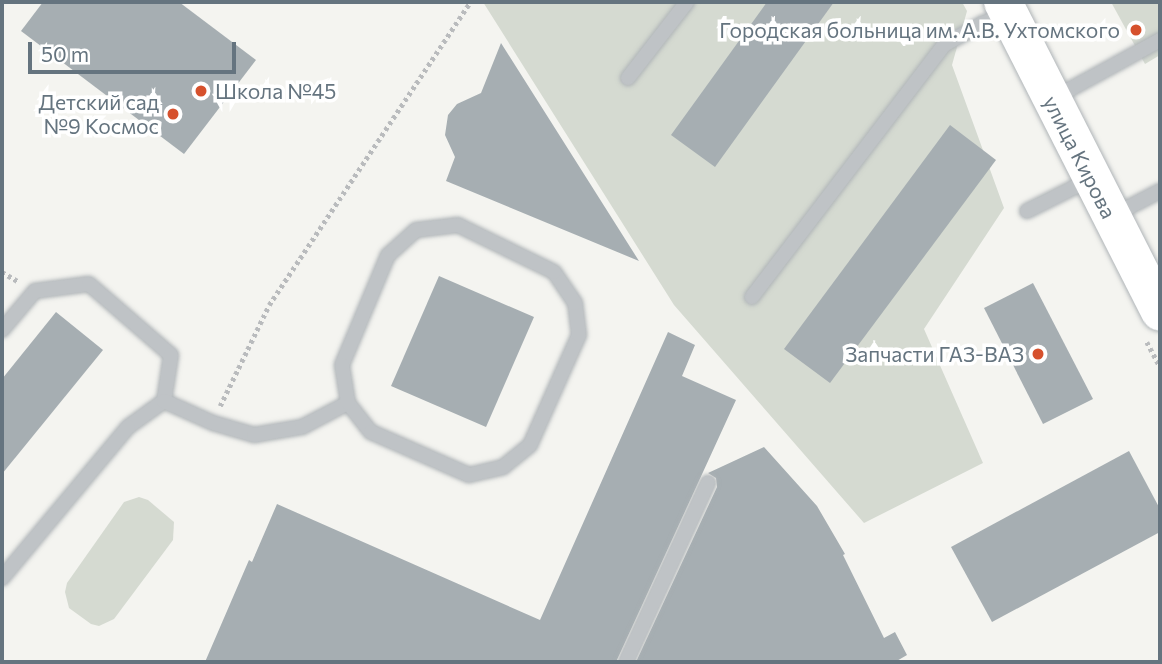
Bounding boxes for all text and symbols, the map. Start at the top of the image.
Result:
place label: Городская больница им. А.В. Ухтомского [719,17,1120,43]
marker: Городская больница им. А.В. Ухтомского [1126,20,1146,40]
scale bar [32,28,240,72]
text: 50 m [41,41,89,66]
place label: Школа №45 [215,78,336,104]
marker: Школа №45 [193,83,209,99]
place label: Детский сад №9 Космос [38,89,159,139]
street label: улица Кирова [1038,91,1122,223]
marker: Детский сад №9 Космос [165,106,181,122]
place label: Запчасти ГАЗ-ВАЗ [845,341,1024,367]
marker: Запчасти ГАЗ-ВАЗ [1030,346,1046,362]

